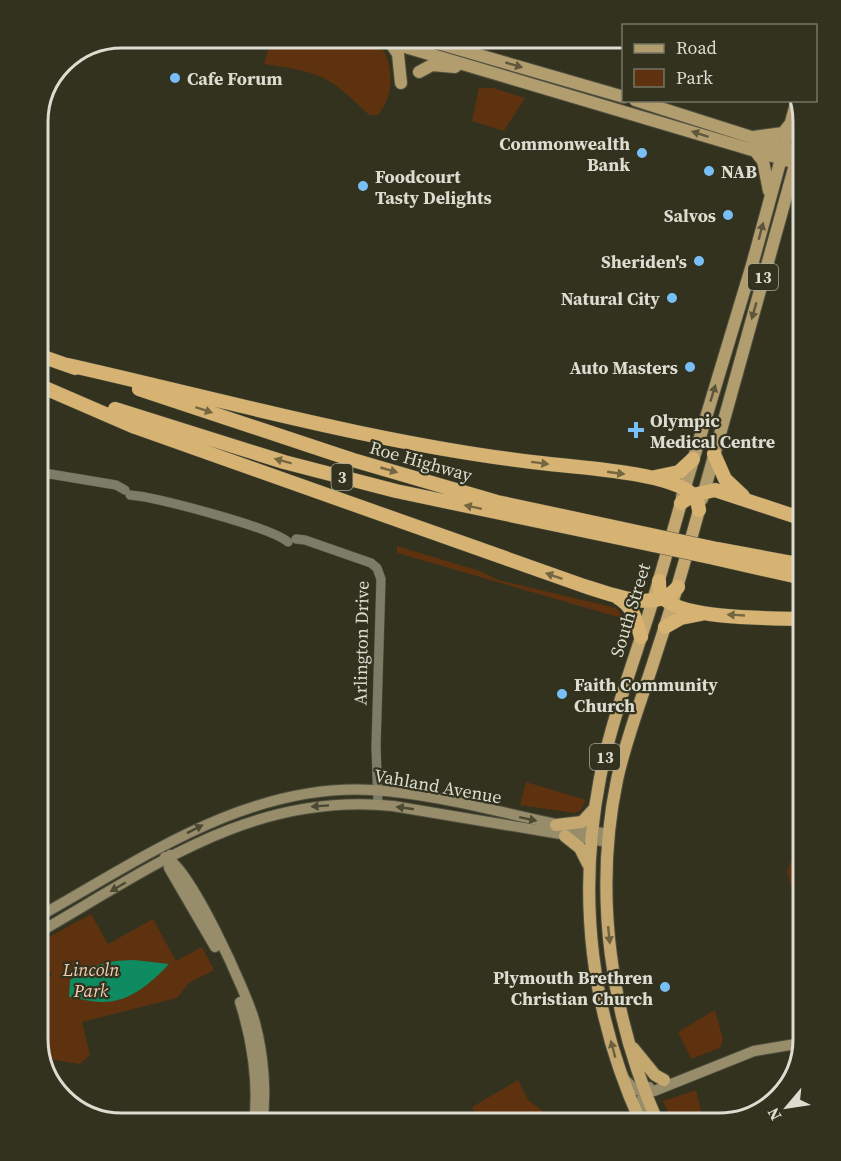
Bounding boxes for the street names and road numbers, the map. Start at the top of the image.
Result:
road number: 13 [748,264,778,290]
street label: Roe Highway [367,434,476,488]
road number: 3 [332,464,352,490]
street label: South Street [604,560,656,660]
street label: Arlington Drive [347,581,375,705]
road number: 13 [590,744,620,770]
street label: Vahland Avenue [372,762,504,810]

